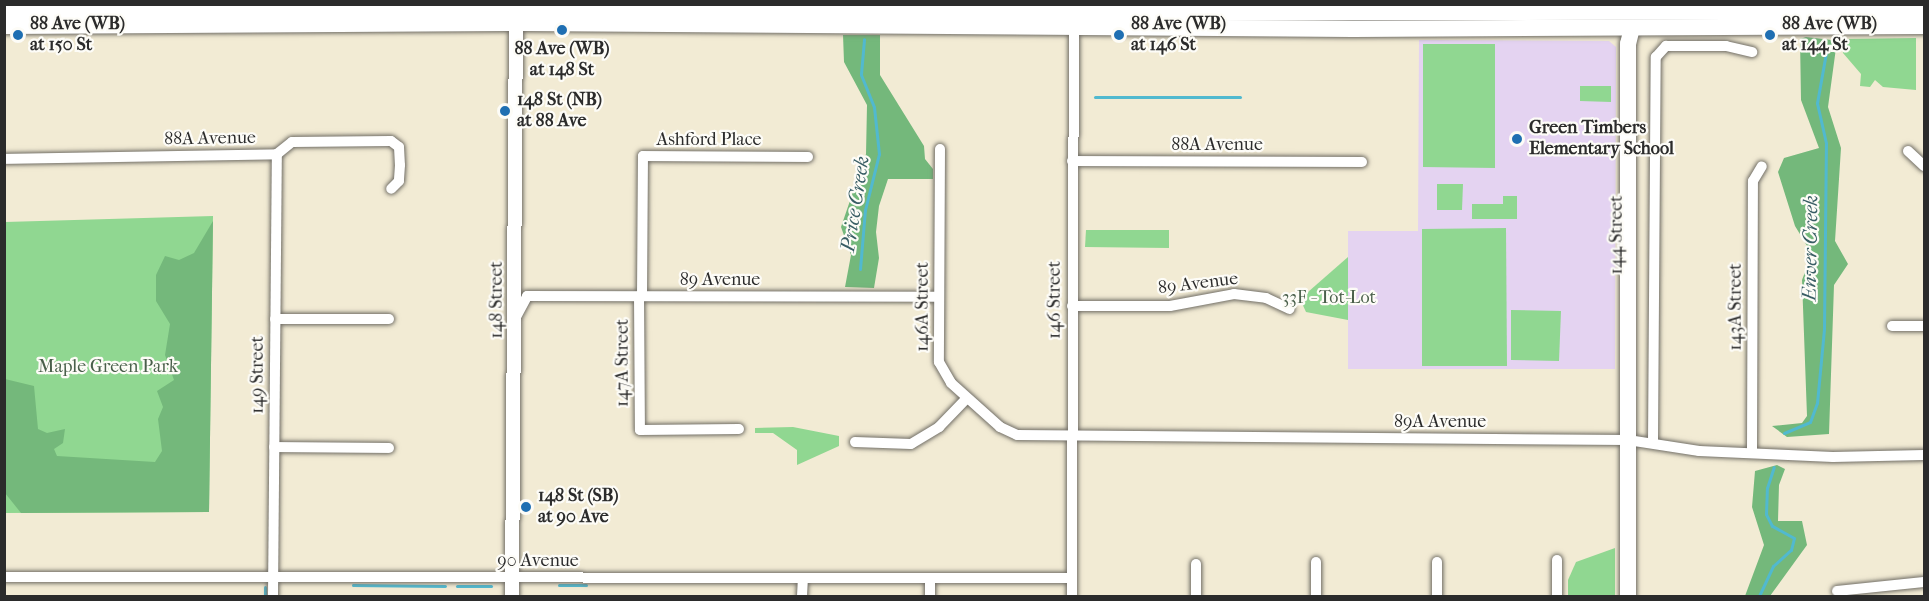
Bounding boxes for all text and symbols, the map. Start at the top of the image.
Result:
place label: 88 Ave (WB) at 150 St [30,14,125,57]
place label: 88 Ave (WB) at 146 St [1131,14,1226,57]
place label: 88 Ave (WB) at 144 St [1782,14,1877,57]
marker: 88 Ave (WB) at 148 St [555,23,569,37]
marker: 88 Ave (WB) at 150 St [11,28,25,42]
marker: 88 Ave (WB) at 146 St [1112,28,1126,42]
marker: 88 Ave (WB) at 144 St [1763,28,1777,42]
place label: 88 Ave (WB) at 148 St [515,39,609,82]
place label: 148 St (NB) at 88 Ave [517,90,602,132]
marker: 148 St (NB) at 88 Ave [498,104,512,118]
place label: Green Timbers Elementary School [1529,118,1674,160]
street label: 88A Avenue [164,127,256,151]
street label: Ashford Place [656,129,762,151]
marker: Green Timbers Elementary School [1510,132,1524,146]
street label: 88A Avenue [1171,134,1263,156]
water label: Price Creek [836,154,874,254]
street label: 144 Street [1606,195,1628,275]
water label: Enver Creek [1797,195,1823,301]
street label: 148 Street [486,261,508,339]
street label: 146 Street [1044,261,1066,339]
street label: 146A Street [912,262,934,352]
street label: 143A Street [1725,263,1747,351]
street label: 89 Avenue [1157,268,1239,300]
street label: 89 Avenue [680,269,760,291]
park label: 33F - Tot-Lot [1282,287,1376,309]
street label: 147A Street [612,319,634,407]
street label: 149 Street [247,336,269,414]
park label: Maple Green Park [38,356,178,378]
street label: 89A Avenue [1394,411,1486,433]
place label: 148 St (SB) at 90 Ave [538,486,619,528]
marker: 148 St (SB) at 90 Ave [519,500,533,514]
street label: 90 Avenue [497,550,579,572]

